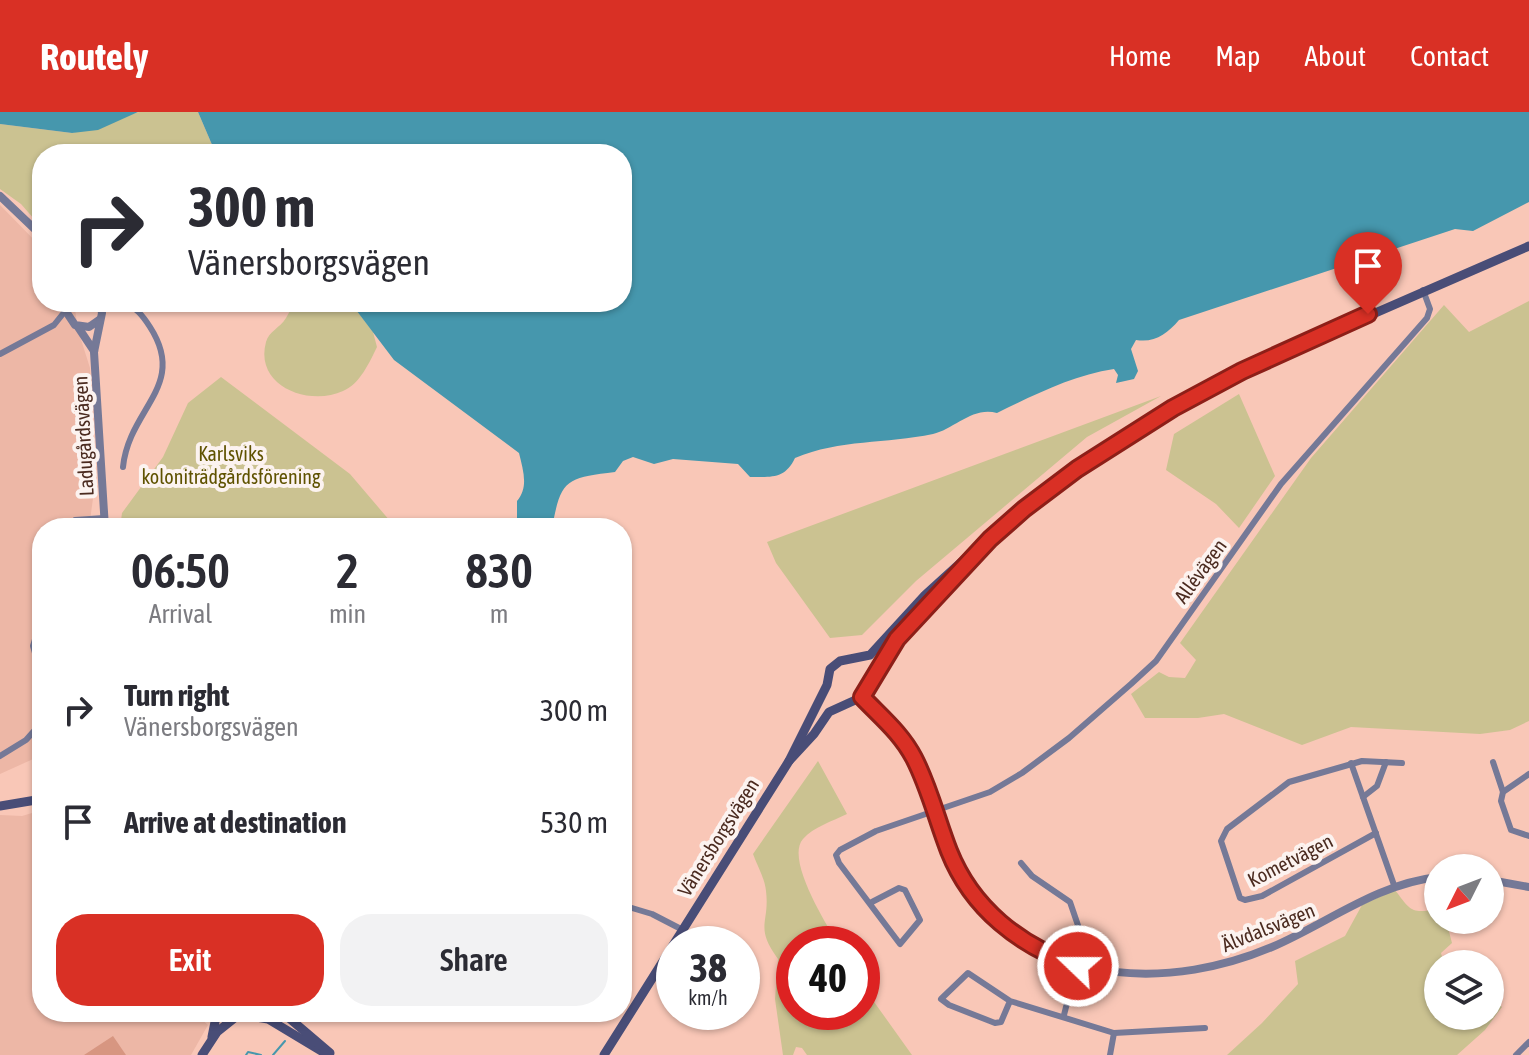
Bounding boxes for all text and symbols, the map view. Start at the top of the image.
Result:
text: Routely [40,35,148,78]
text: Home [1109,40,1171,72]
text: Map [1215,40,1260,72]
text: About [1304,40,1366,72]
text: Contact [1410,40,1489,72]
text: 300 m [188,175,315,239]
icon: right [56,176,160,280]
pin [1334,232,1402,314]
text: Vänersborgsvägen [188,241,430,283]
icon: arrive [1346,244,1390,288]
street label: Ladugårdsvägen [68,375,98,497]
park label: Karlsviks koloniträdgårdsförening [141,442,321,488]
street label: Allévägen [1169,535,1231,607]
text: 06:50 [131,543,230,598]
text: 2 [336,543,359,598]
text: 830 [465,543,533,598]
text: Arrival [149,599,212,629]
text: min [329,599,366,629]
text: m [490,599,508,629]
text: Turn right [124,678,230,712]
icon: right [56,688,100,732]
text: 300 m [540,693,608,727]
text: Vänersborgsvägen [124,712,299,742]
street label: Vänersborgsvägen [673,774,763,900]
icon: arrive [56,800,100,844]
text: Arrive at destination [124,805,346,839]
text: 530 m [540,805,608,839]
street label: Kometvägen [1244,829,1336,891]
north arrow [1424,854,1504,934]
map controls [1424,854,1504,1030]
street label: Älvdalsvägen [1218,898,1318,956]
button: Exit [56,914,324,1006]
button: Share [340,914,608,1006]
position arrow [1036,924,1120,1008]
speed limit sign: 40 [776,926,880,1030]
text: 38 [689,945,727,990]
button: layers [1424,950,1504,1030]
text: km/h [688,986,728,1009]

